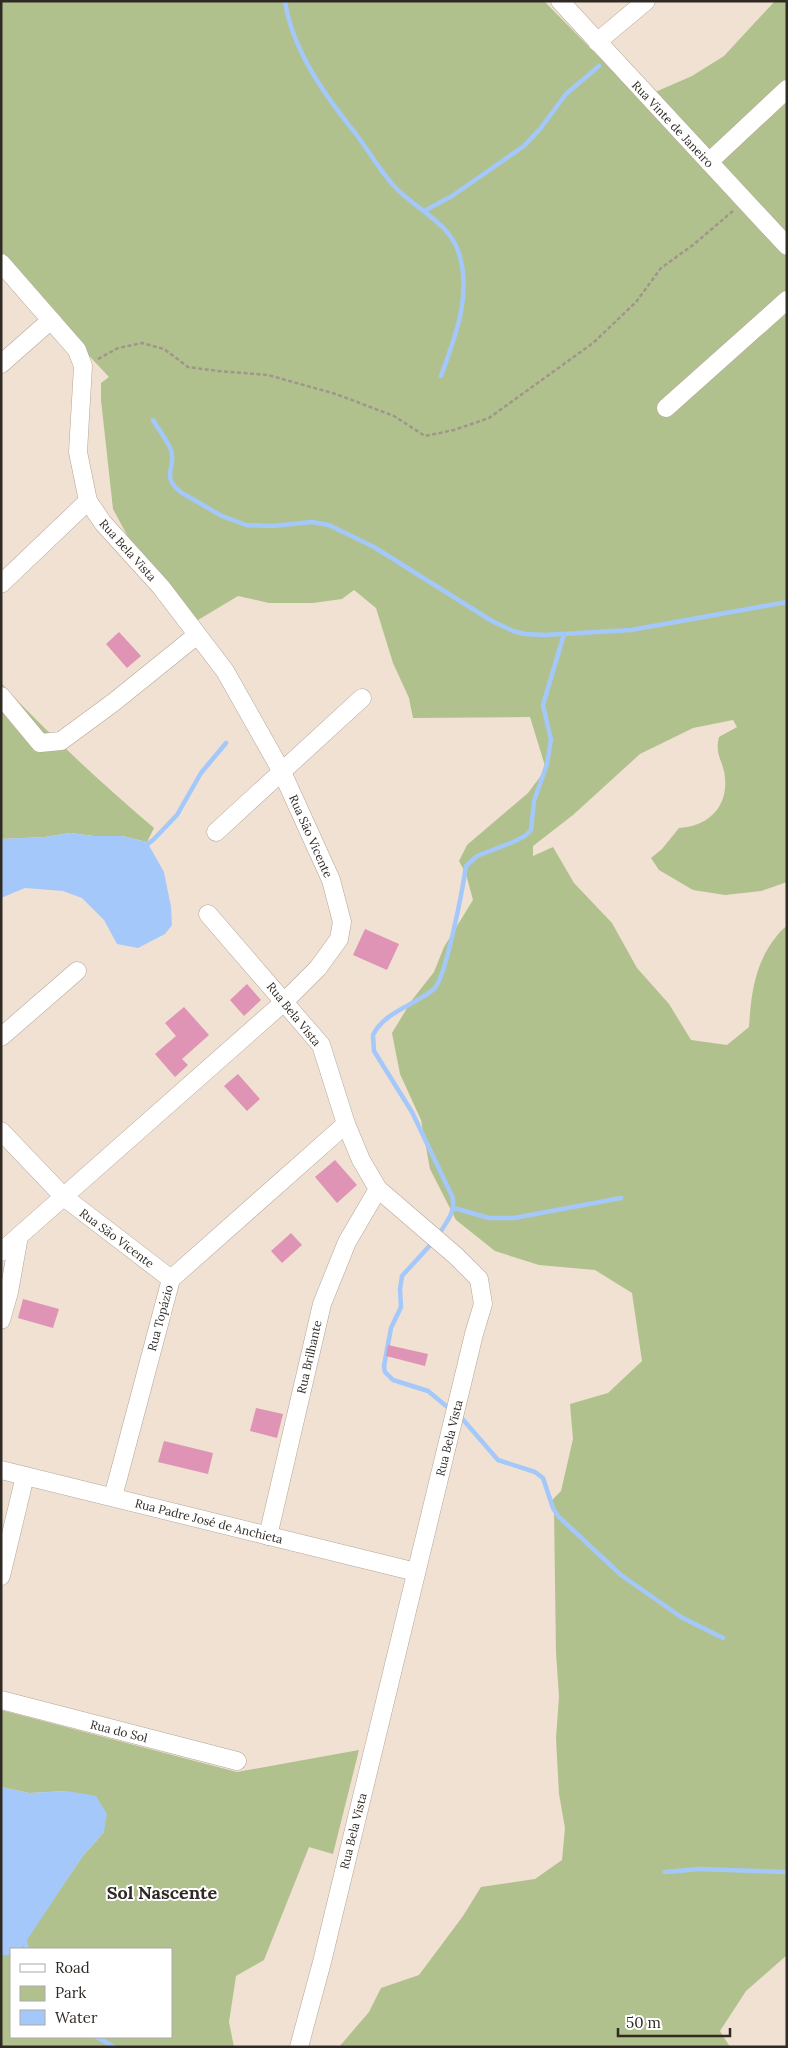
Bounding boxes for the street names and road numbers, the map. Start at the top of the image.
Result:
street label: Rua Vinte de Janeiro [629,77,717,171]
street label: Rua Bela Vista [96,516,160,584]
street label: Rua São Vicente [286,792,336,880]
street label: Rua Bela Vista [264,979,324,1049]
street label: Rua São Vicente [77,1205,158,1271]
street label: Rua Topázio [144,1283,176,1353]
street label: Rua Brilhante [293,1318,325,1395]
street label: Rua Bela Vista [432,1398,466,1478]
street label: Rua Padre José de Anchieta [134,1495,284,1547]
street label: Rua do Sol [89,1717,149,1745]
street label: Rua Bela Vista [336,1791,370,1871]

